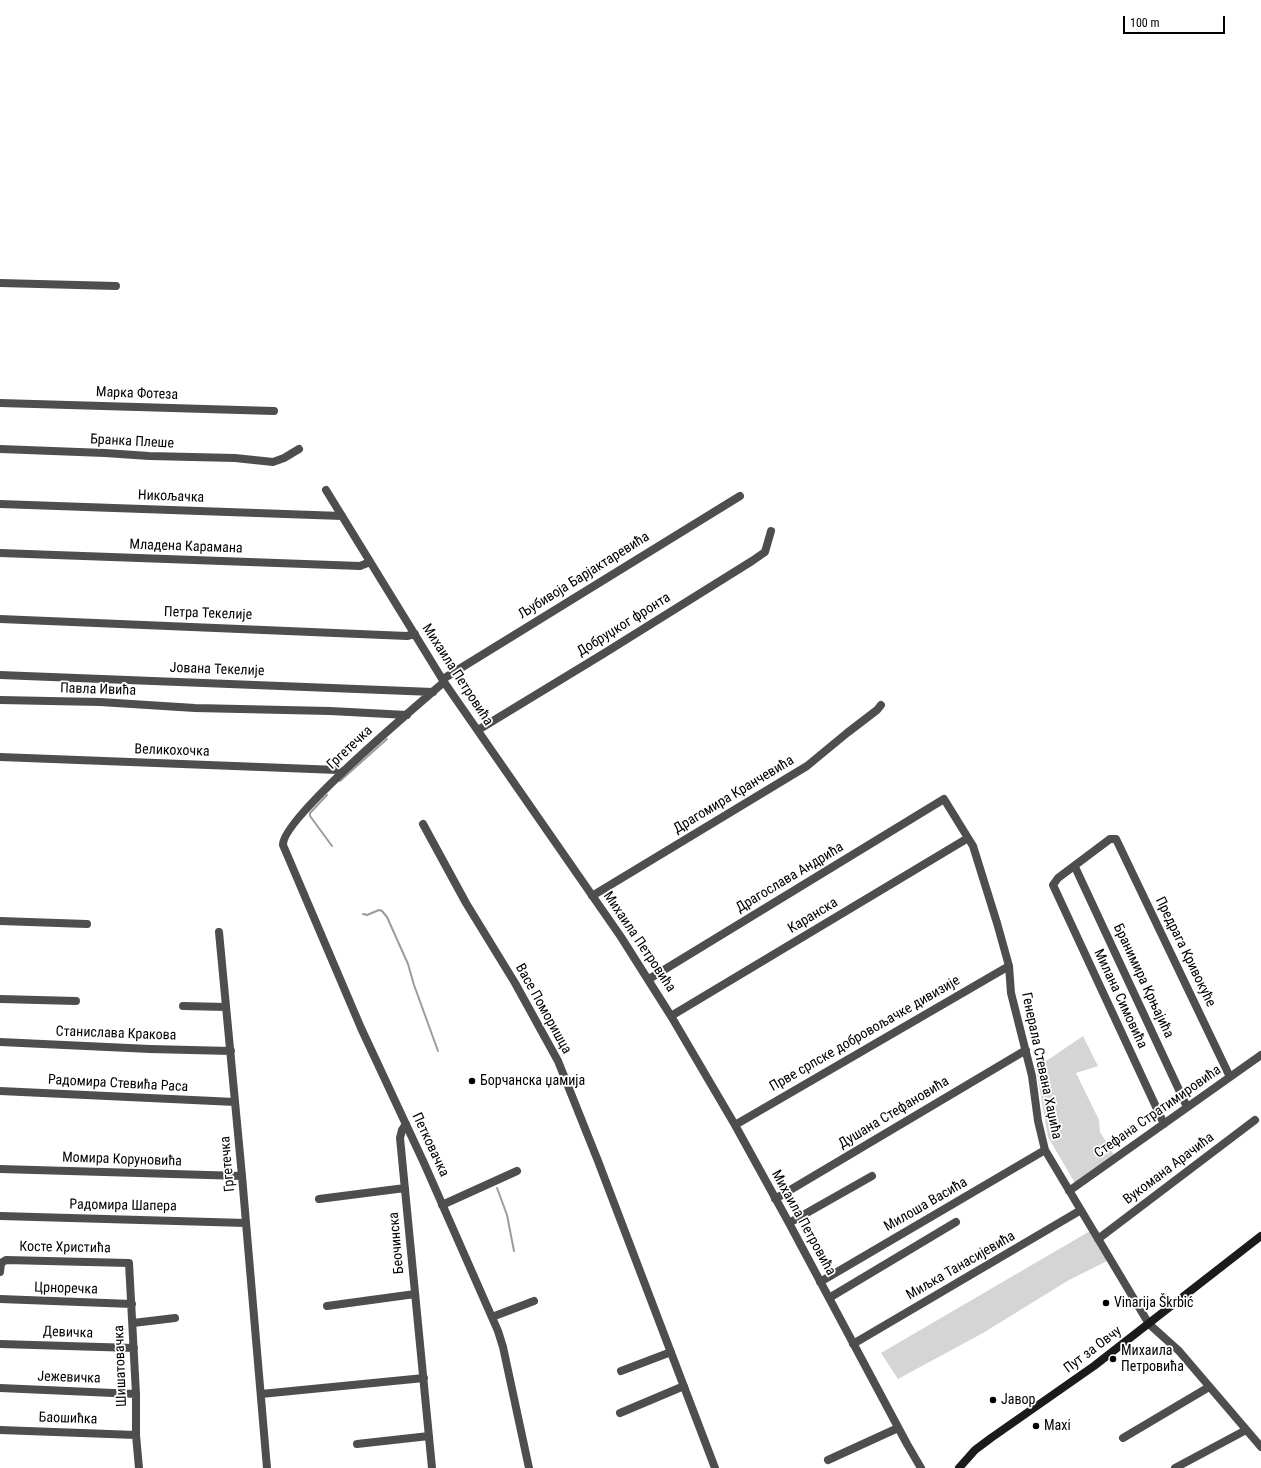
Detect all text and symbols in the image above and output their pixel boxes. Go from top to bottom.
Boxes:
scale bar [1125,8,1227,34]
text: 100 m [1130,16,1160,30]
street label: Марка Фотеза [96,384,178,404]
street label: Бранка Плеше [90,431,174,453]
street label: Никољачка [138,487,204,507]
street label: Љубивоја Барјактаревића [515,529,653,623]
street label: Младена Карамана [129,537,243,557]
street label: Добруџког фронта [574,589,674,661]
street label: Петра Текелије [164,604,252,624]
street label: Михаила Петровића [418,621,496,729]
street label: Јована Текелије [169,660,265,680]
street label: Павла Ивића [60,680,136,700]
street label: Гргетечка [324,723,376,773]
street label: Великохочка [134,741,210,761]
street label: Драгомира Кранчевића [671,752,797,838]
street label: Драгослава Андрића [733,839,847,917]
street label: Михаила Петровића [599,889,679,995]
street label: Предрага Кривокуће [1151,894,1219,1010]
street label: Каранска [785,895,841,937]
street label: Бранимира Крњајића [1109,921,1177,1041]
street label: Милана Симовића [1090,947,1150,1051]
street label: Васе Поморишца [511,961,575,1057]
street label: Прве српске добровољачке дивизије [767,973,963,1095]
street label: Генерала Стевана Хаџића [1017,991,1065,1141]
street label: Станислава Кракова [55,1023,177,1045]
street label: Стефана Стратимировића [1091,1062,1225,1162]
street label: Радомира Стевића Раса [47,1072,189,1096]
place label: Борчанска џамија [480,1073,585,1089]
street label: Душана Стефановића [836,1073,952,1153]
marker: Борчанска џамија [467,1076,477,1086]
street label: Петковачка [408,1110,452,1180]
street label: Вукомана Арачића [1120,1129,1218,1209]
street label: Гргетечка [217,1135,239,1193]
street label: Момира Коруновића [62,1150,182,1170]
street label: Михаила Петровића [767,1167,839,1279]
street label: Милоша Васића [881,1174,971,1236]
street label: Радомира Шапера [69,1197,177,1215]
street label: Беочинска [386,1211,408,1275]
street label: Миљка Танасијевића [904,1228,1018,1304]
street label: Косте Христића [19,1239,111,1257]
street label: Црноречка [34,1279,98,1299]
place label: Vinarija Škrbić [1114,1295,1194,1311]
marker: Vinarija Škrbić [1101,1298,1111,1308]
street label: Пут за Овчу [1061,1323,1125,1377]
street label: Девичка [43,1324,93,1342]
street label: Шишатовачка [111,1325,131,1407]
place label: Михаила Петровића [1121,1343,1184,1376]
marker: Михаила Петровића [1108,1354,1118,1364]
street label: Јежевичка [37,1368,101,1388]
place label: Јавор [1001,1392,1035,1408]
marker: Јавор [988,1395,998,1405]
street label: Баошићка [38,1410,98,1428]
place label: Maxi [1044,1418,1071,1434]
marker: Maxi [1031,1421,1041,1431]

